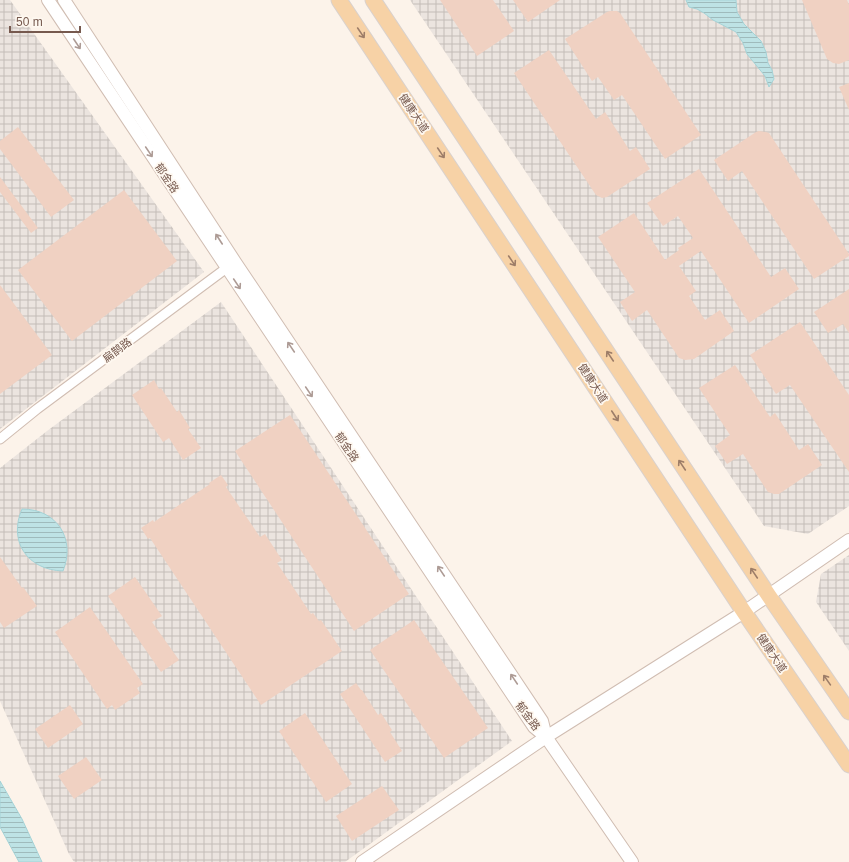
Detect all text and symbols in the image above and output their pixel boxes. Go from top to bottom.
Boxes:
scale bar [10,8,80,34]
text: 50 m [16,15,43,29]
one-way arrow [357,27,365,38]
one-way arrow [73,38,81,49]
street label: 健康大道 [397,91,431,135]
one-way arrow [146,146,154,158]
one-way arrow [436,147,445,158]
street label: 郁金路 [153,161,181,195]
one-way arrow [215,233,224,244]
one-way arrow [509,255,517,267]
one-way arrow [233,278,241,289]
street label: 扁鹊路 [100,335,134,365]
one-way arrow [287,342,295,353]
one-way arrow [606,351,614,362]
street label: 健康大道 [576,361,610,405]
one-way arrow [305,386,314,397]
one-way arrow [611,410,619,421]
street label: 郁金路 [333,430,361,464]
one-way arrow [678,460,686,471]
one-way arrow [437,565,445,577]
one-way arrow [749,567,757,579]
street label: 健康大道 [755,631,789,675]
one-way arrow [510,674,518,685]
one-way arrow [823,675,831,686]
street label: 郁金路 [513,699,543,733]

